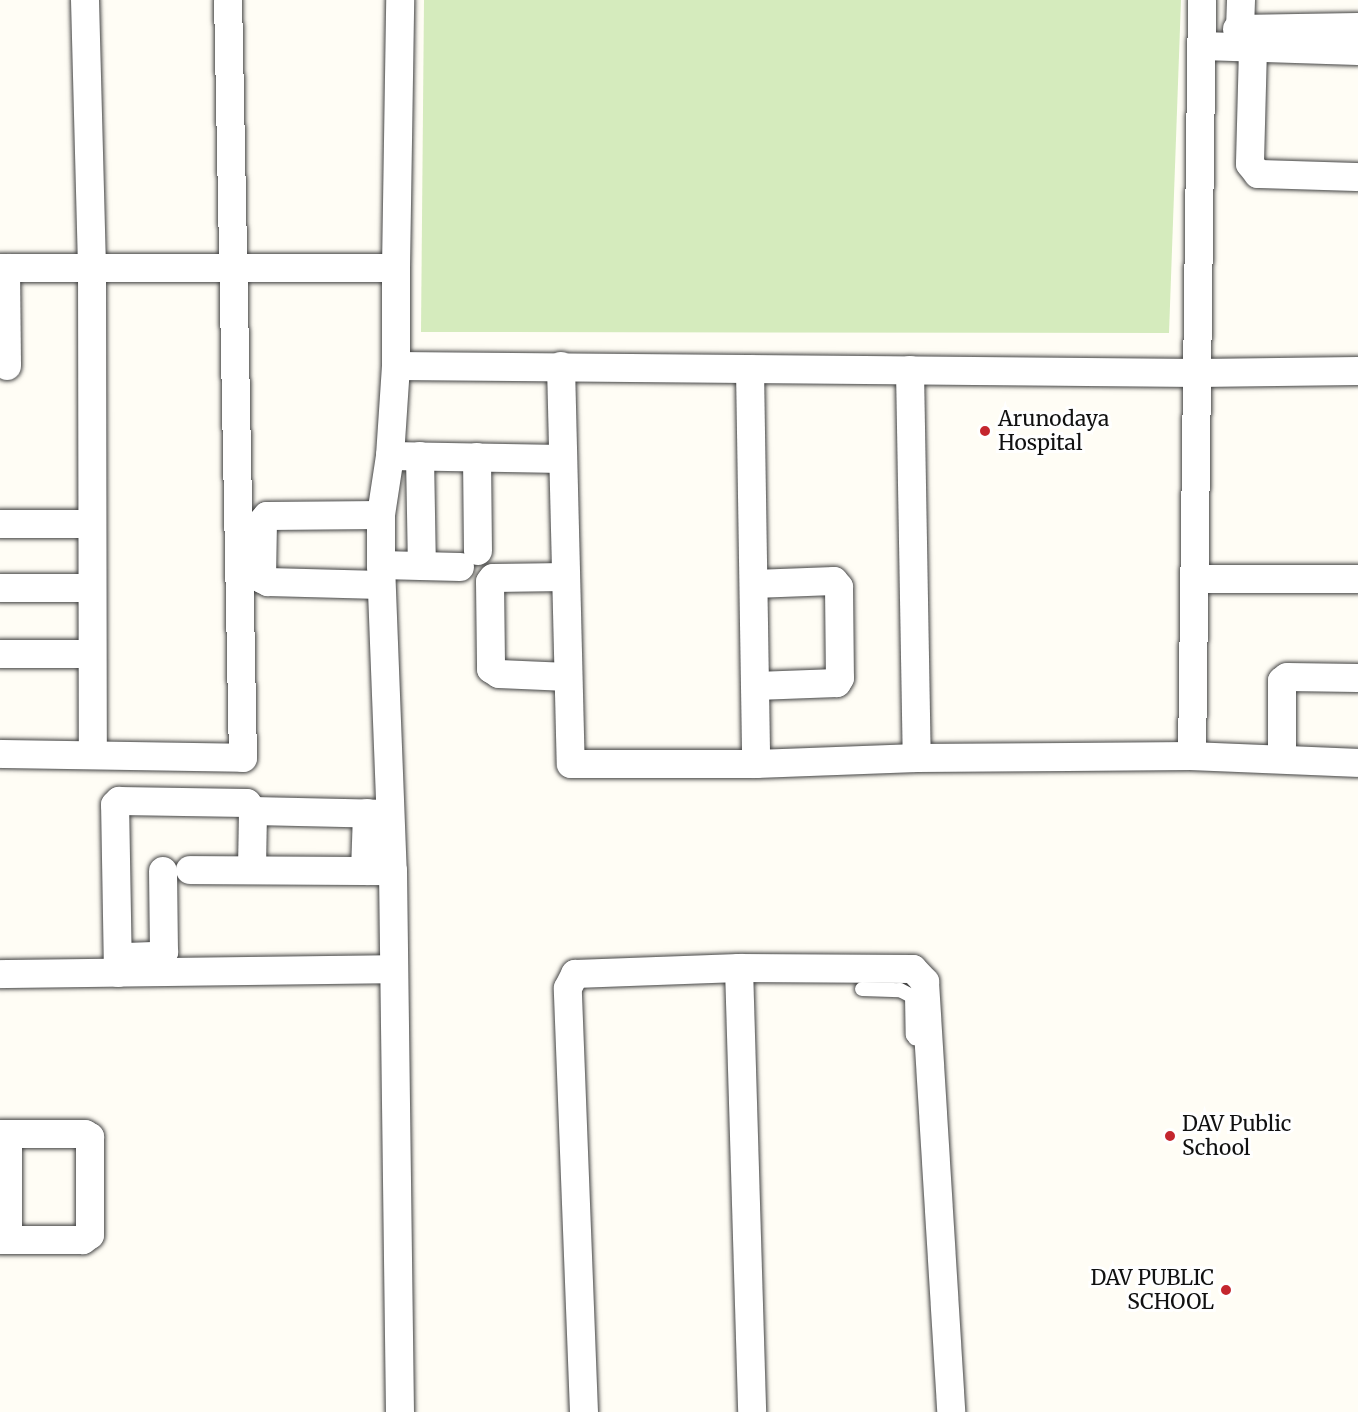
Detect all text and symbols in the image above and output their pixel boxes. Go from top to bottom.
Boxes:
place label: Arunodaya Hospital [998,406,1109,456]
marker: Arunodaya Hospital [976,422,994,440]
place label: DAV Public School [1182,1111,1291,1161]
marker: DAV Public School [1163,1129,1177,1143]
place label: DAV PUBLIC SCHOOL [1090,1265,1214,1315]
marker: DAV PUBLIC SCHOOL [1219,1283,1233,1297]

